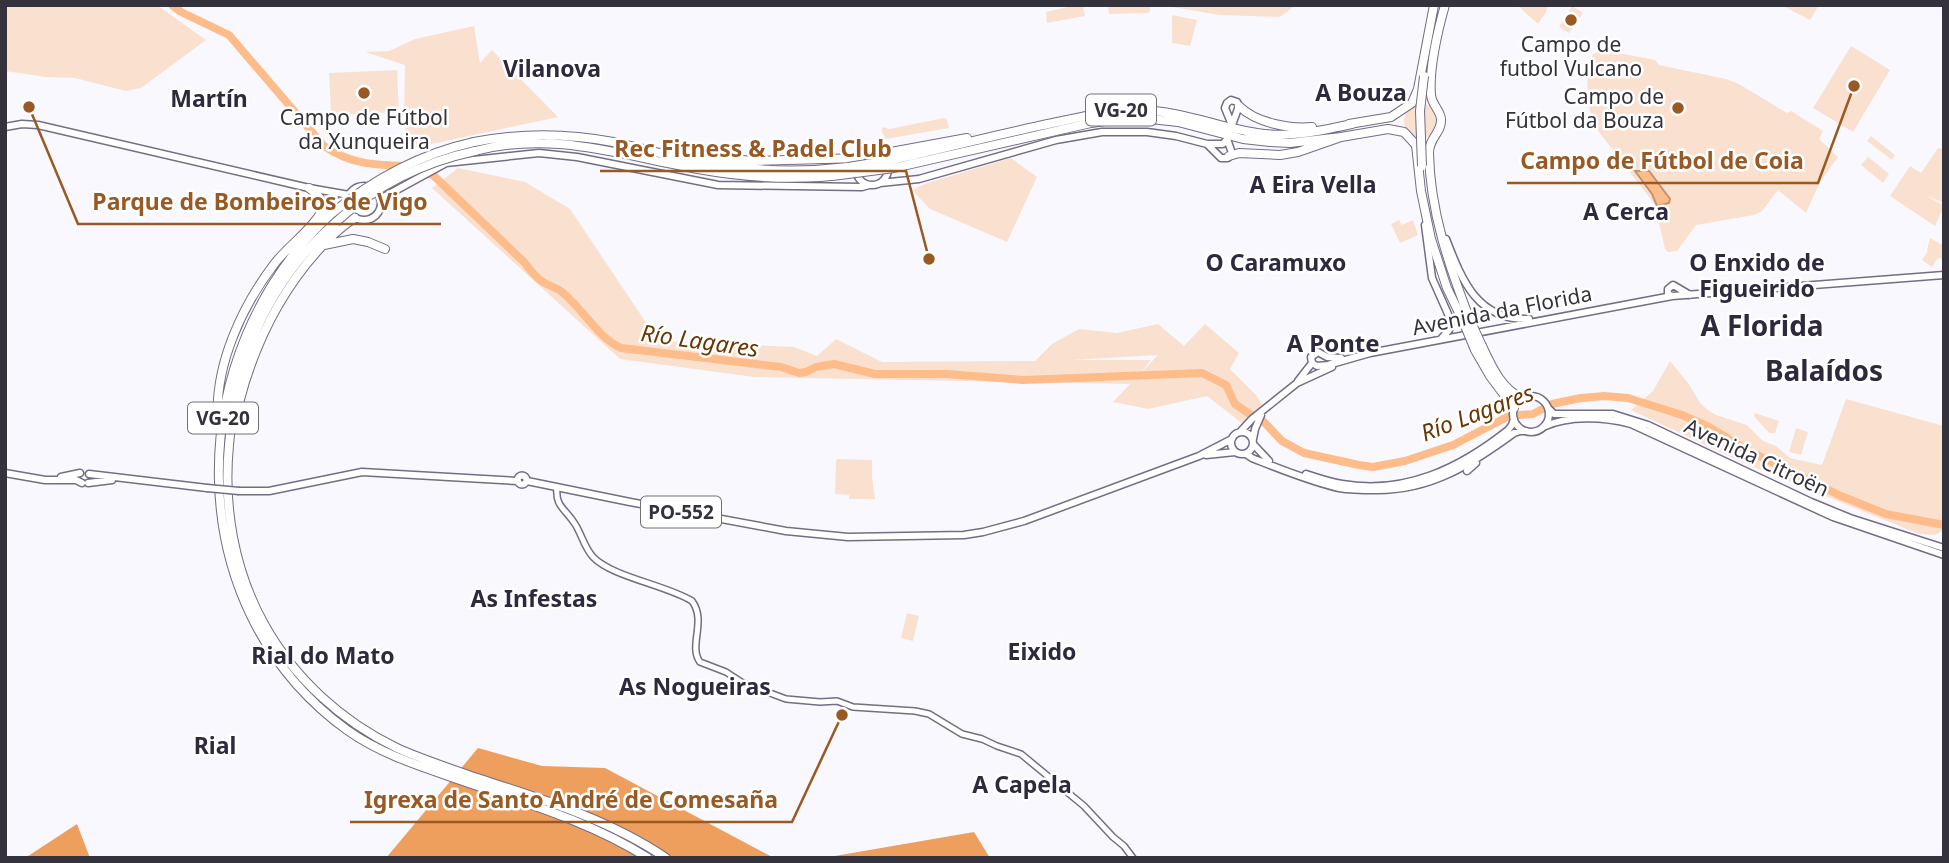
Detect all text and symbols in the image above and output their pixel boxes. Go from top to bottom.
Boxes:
marker: Campo de futbol Vulcano [1563,12,1579,28]
place label: Campo de futbol Vulcano [1500,30,1642,82]
district label: Vilanova [503,52,601,84]
district label: A Bouza [1315,76,1407,108]
district label: Martín [170,82,248,114]
place label: Campo de Fútbol da Bouza [1505,82,1664,134]
marker: Campo de Fútbol da Xunqueira [356,85,372,101]
road number: VG-20 [1086,94,1156,125]
marker: Campo de Fútbol da Bouza [1670,100,1686,116]
place label: Campo de Fútbol da Xunqueira [280,103,448,155]
callout: Rec Fitness & Padel Club [600,127,906,171]
text: Rec Fitness & Padel Club [614,132,892,164]
callout: Campo de Fútbol de Coia [1507,139,1818,183]
text: Campo de Fútbol de Coia [1520,144,1804,176]
district label: A Eira Vella [1250,168,1376,200]
callout: Parque de Bombeiros de Vigo [78,180,441,224]
text: Parque de Bombeiros de Vigo [92,185,428,217]
district label: A Cerca [1583,195,1669,227]
district label: O Caramuxo [1206,246,1346,278]
district label: O Enxido de Figueirido [1689,246,1825,304]
street label: Avenida da Florida [1410,279,1594,341]
district label: A Florida [1700,306,1824,344]
water label: Río Lagares [639,316,761,364]
district label: A Ponte [1286,326,1380,359]
district label: Balaídos [1765,351,1883,389]
water label: Río Lagares [1416,376,1538,448]
road number: VG-20 [188,402,258,434]
street label: Avenida Citroën [1680,411,1834,503]
road number: PO-552 [641,496,721,527]
district label: As Infestas [471,582,597,614]
district label: Eixido [1008,635,1076,667]
district label: Rial do Mato [251,639,395,671]
district label: As Nogueiras [619,670,771,702]
district label: Rial [194,729,236,761]
district label: A Capela [972,768,1072,800]
callout: Igrexa de Santo André de Comesaña [350,778,792,822]
text: Igrexa de Santo André de Comesaña [364,783,778,815]

